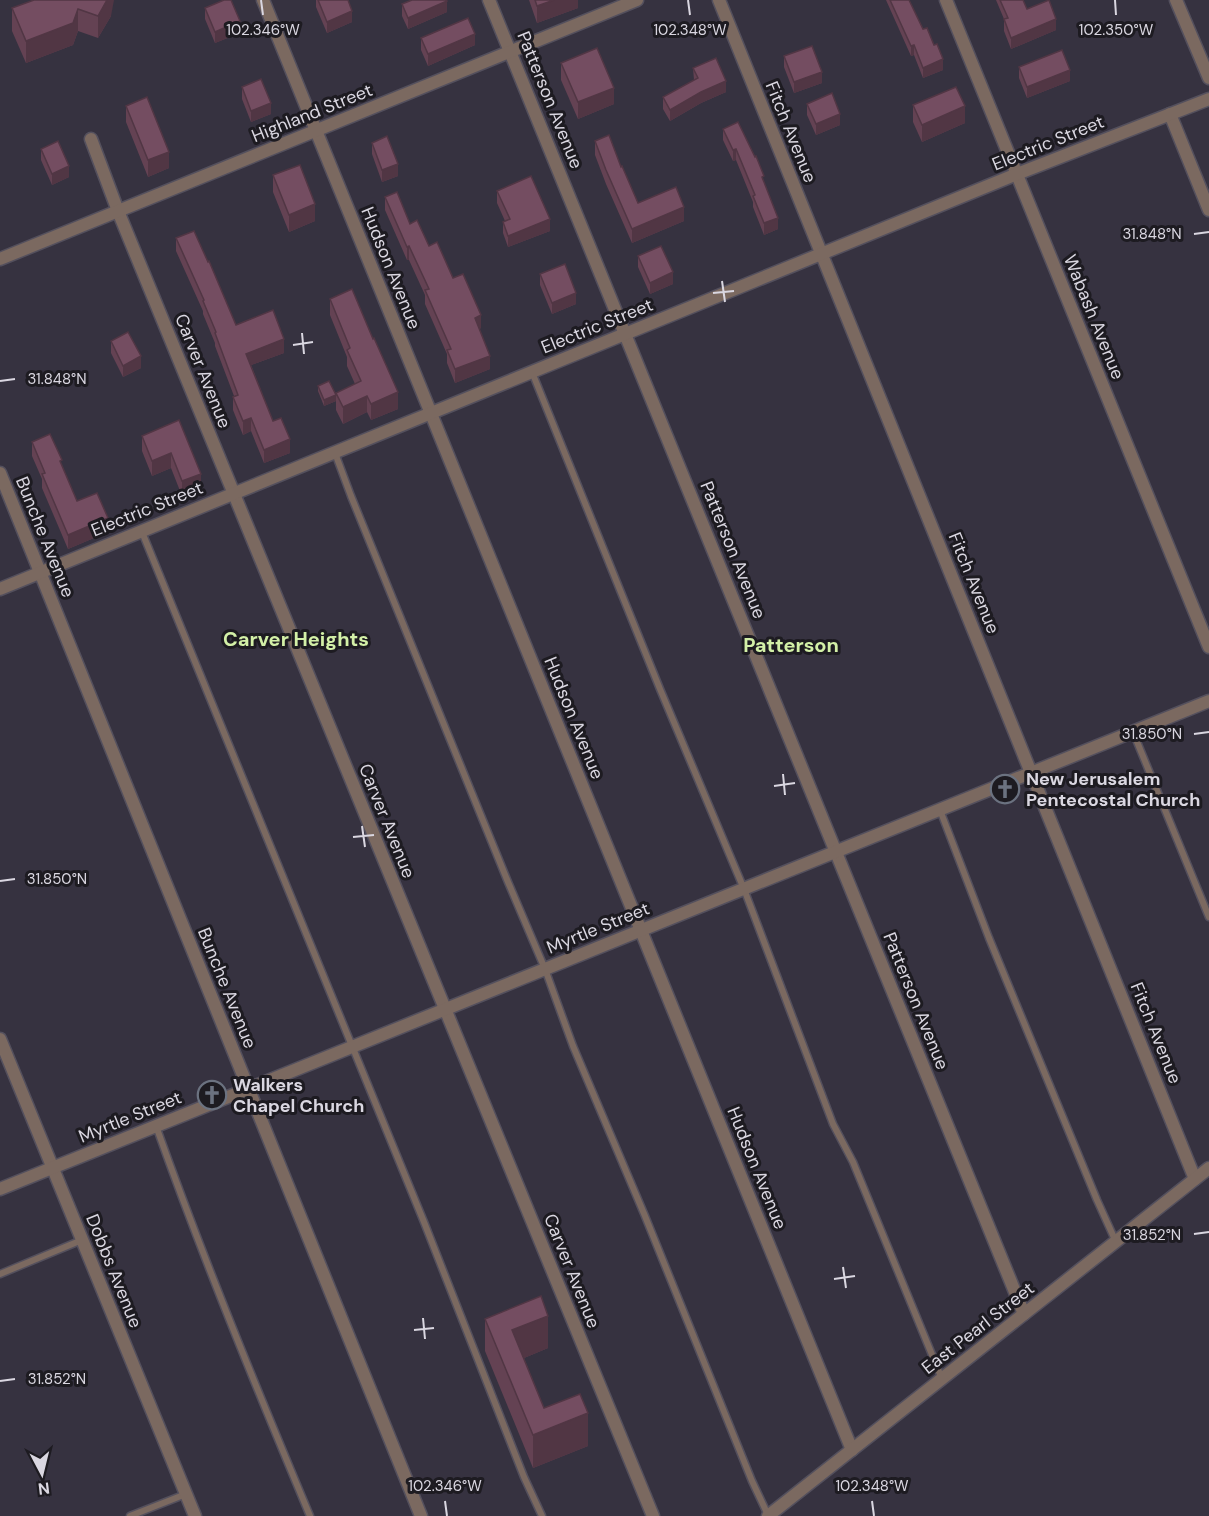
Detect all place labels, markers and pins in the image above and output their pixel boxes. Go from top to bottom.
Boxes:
place label: New Jerusalem Pentecostal Church [1026,767,1200,812]
church icon: New Jerusalem Pentecostal Church [989,773,1021,805]
place label: Walkers Chapel Church [233,1073,364,1118]
church icon: Walkers Chapel Church [196,1079,228,1111]

